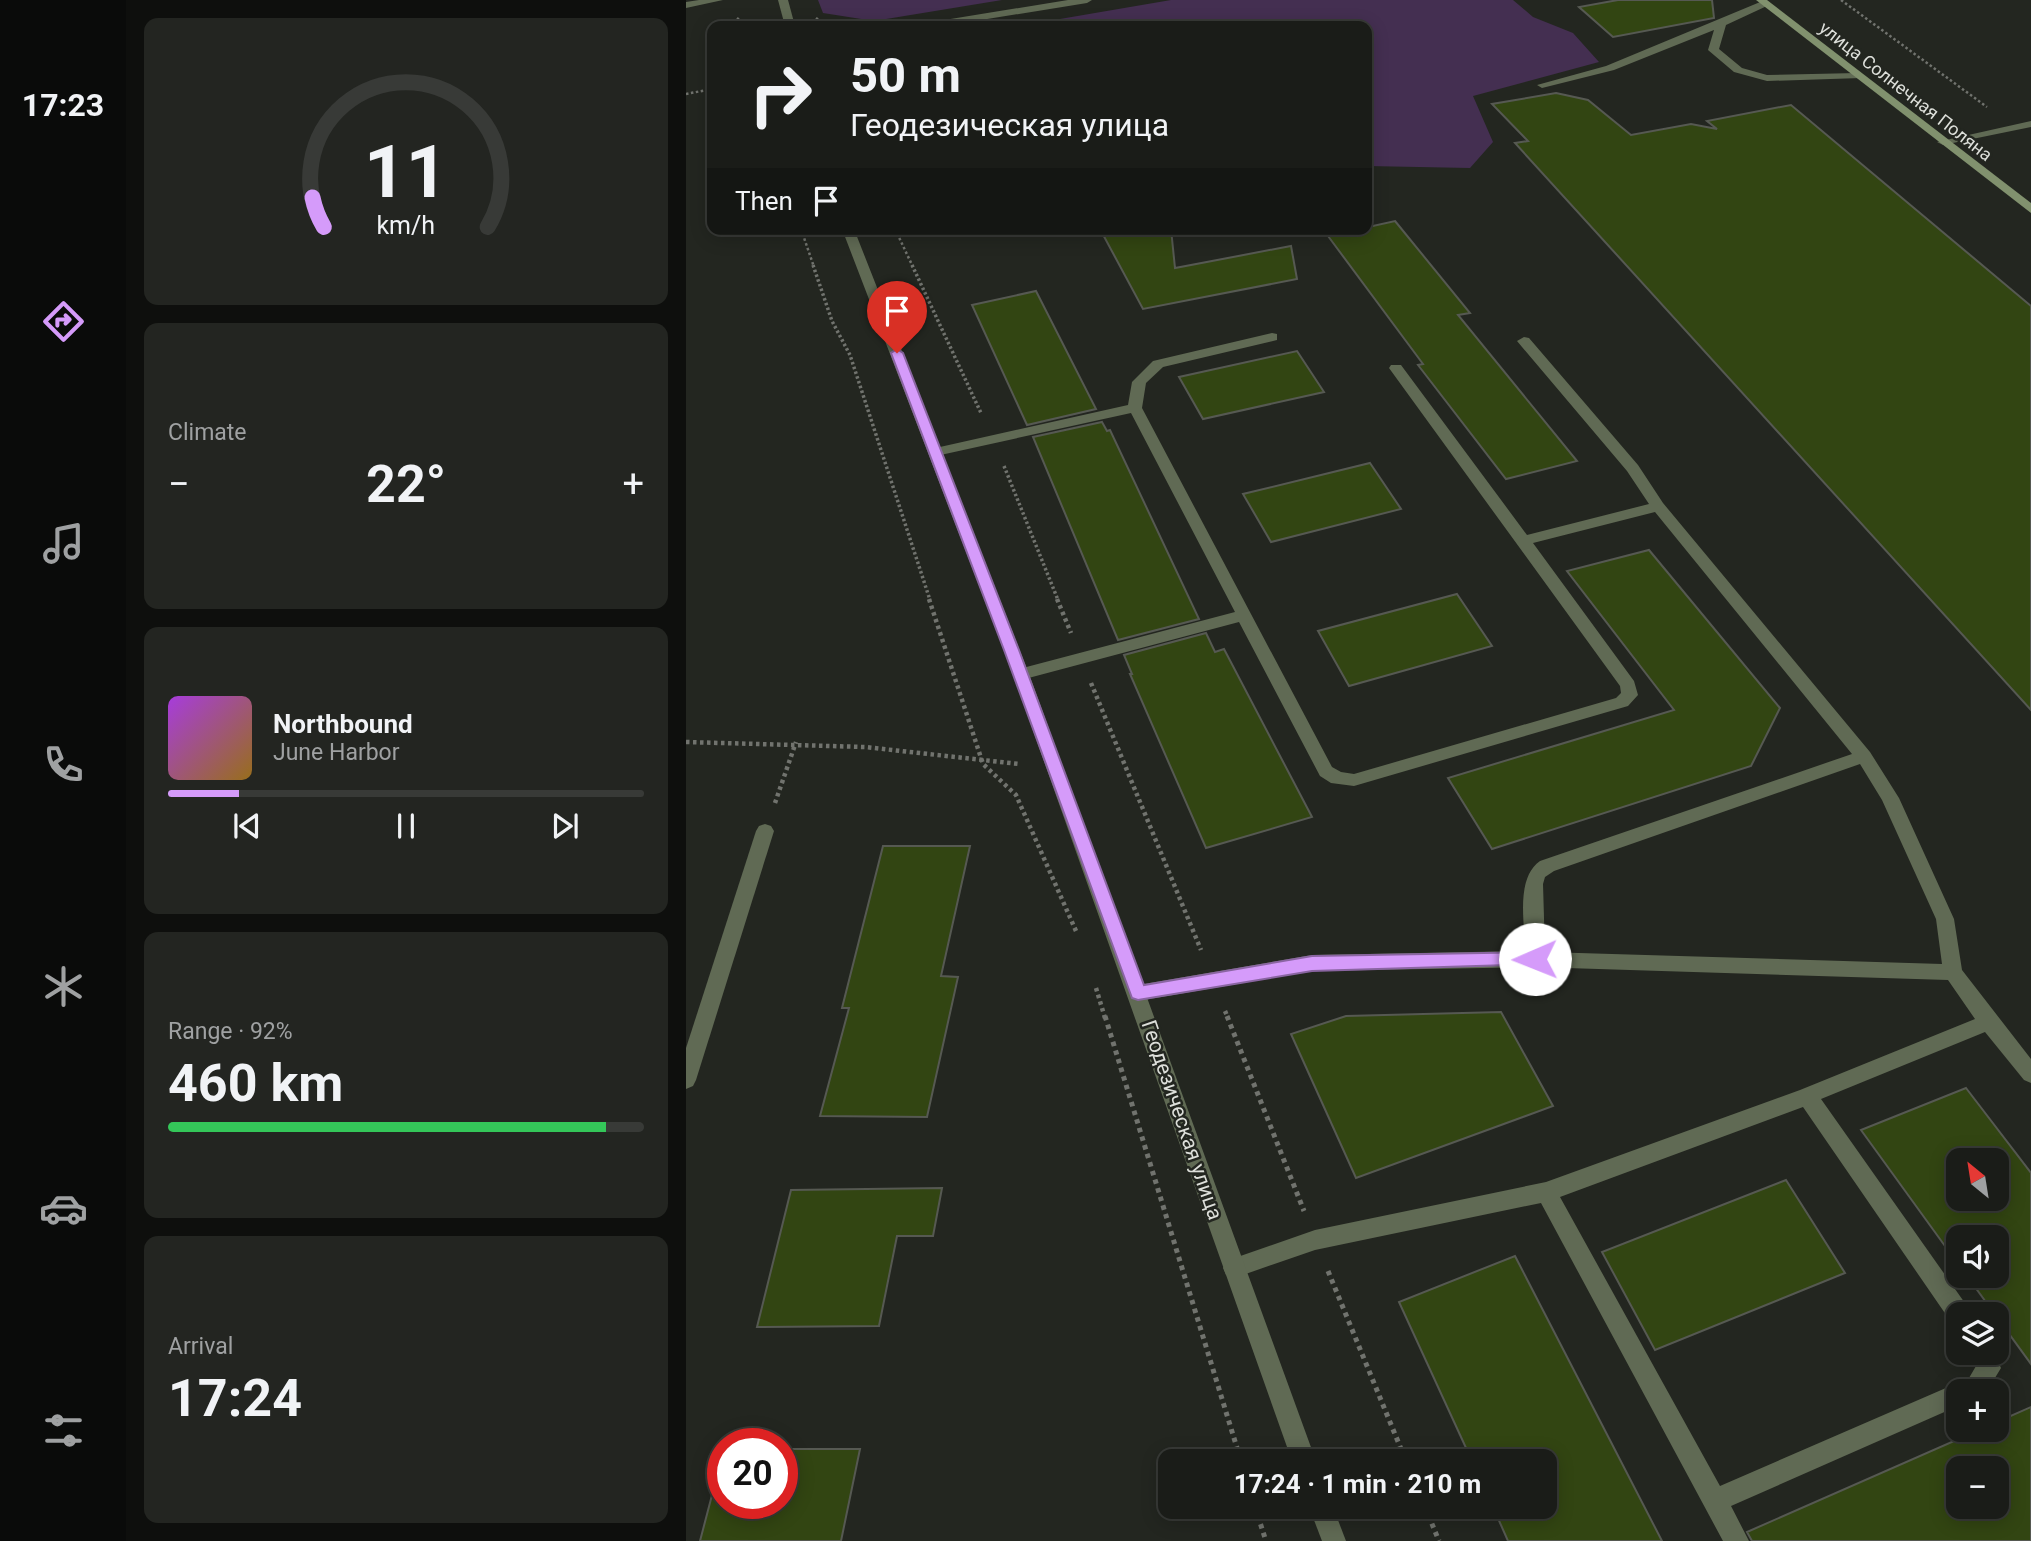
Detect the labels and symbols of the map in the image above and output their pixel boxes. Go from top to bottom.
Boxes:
street label: улица Солнечная Поляна [1815,17,1997,165]
pin [867,281,927,353]
position arrow [1498,922,1572,996]
street label: Геодезическая улица [1137,1017,1227,1223]
north arrow [1946,1148,2009,1211]
speed limit sign: 20 [707,1428,798,1519]

